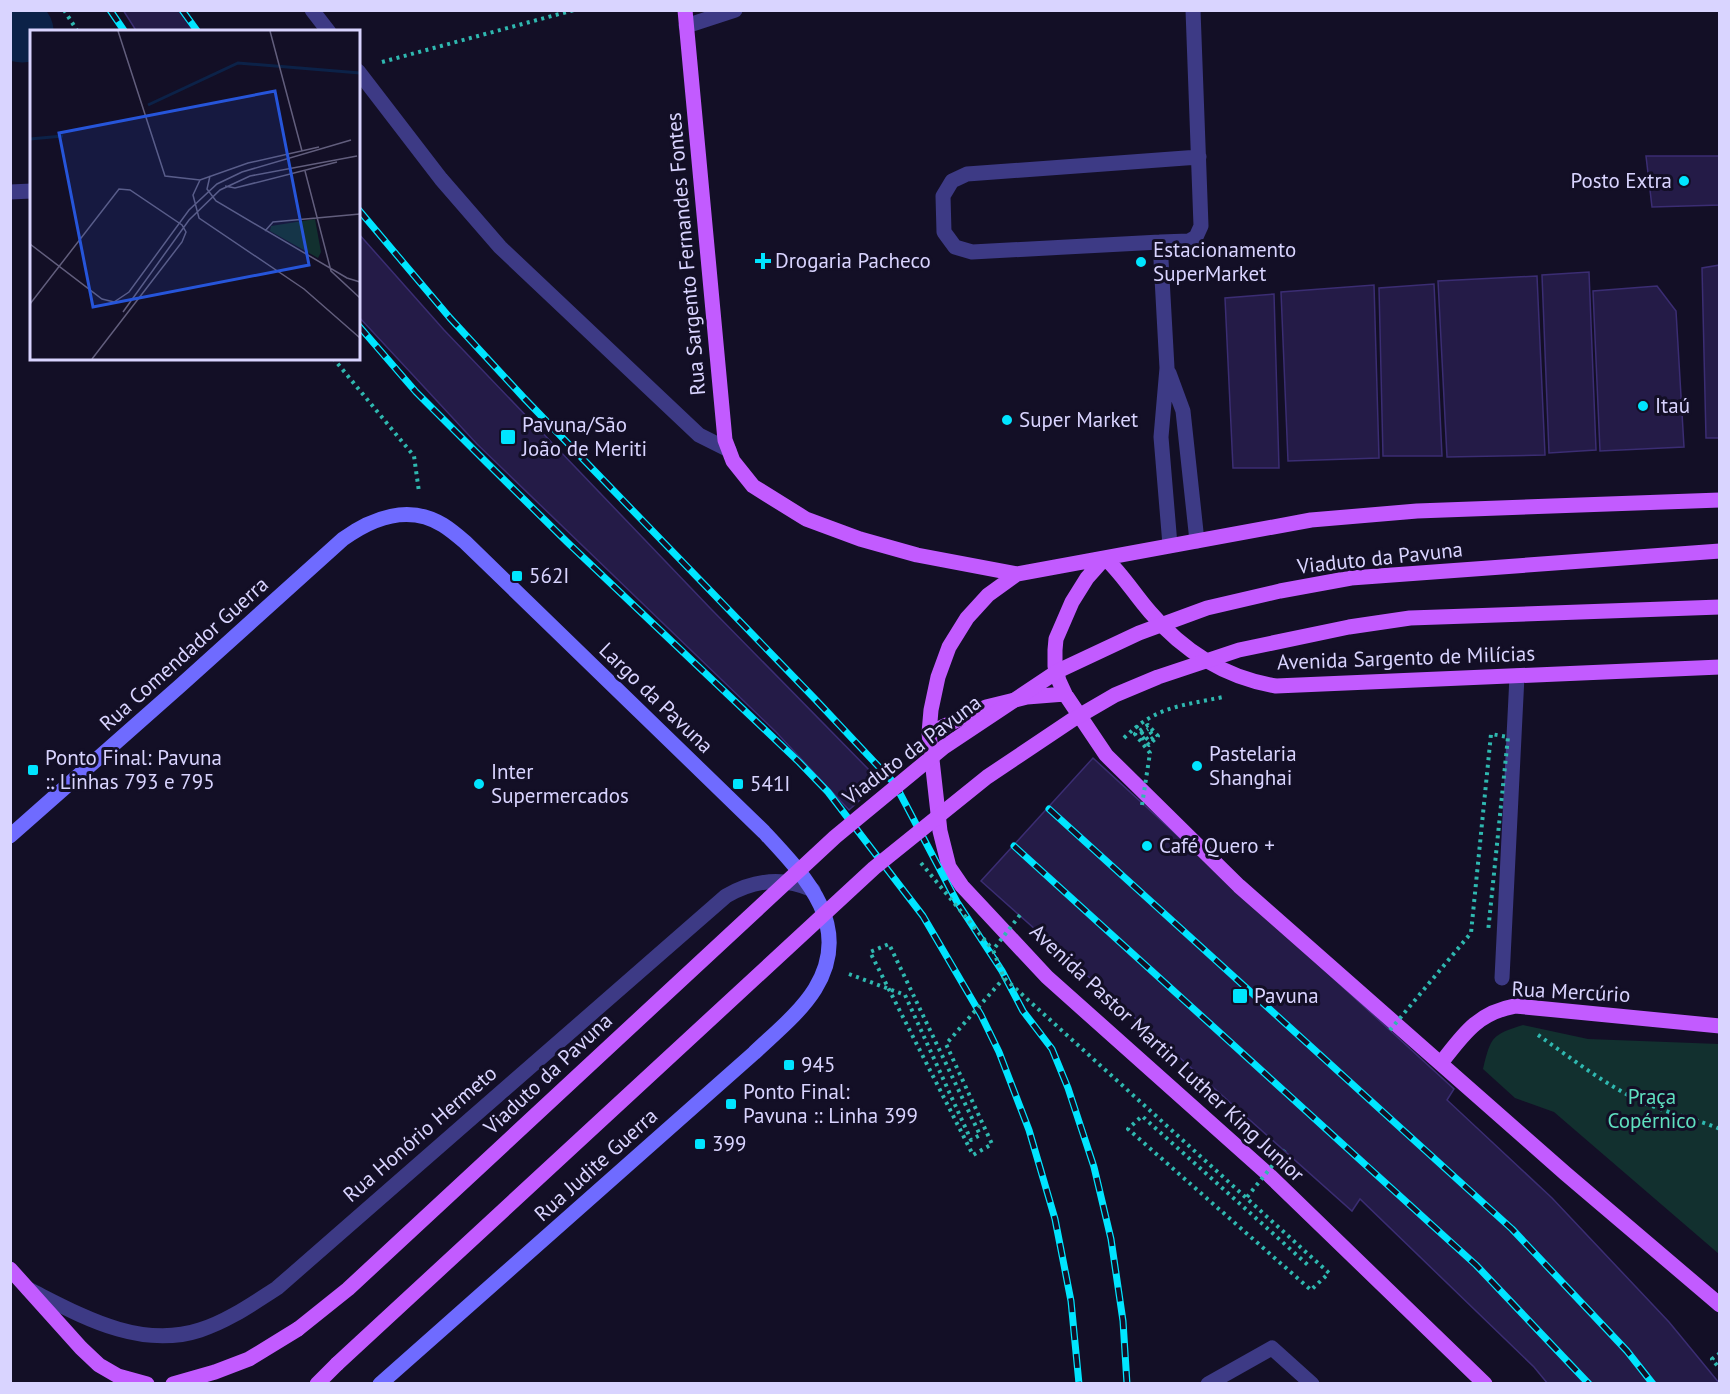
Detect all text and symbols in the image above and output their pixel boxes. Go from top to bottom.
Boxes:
inset map [30,30,360,360]
street label: Rua Sargento Fernandes Fontes [660,111,711,397]
place label: Posto Extra [1570,167,1672,194]
marker: Posto Extra [1677,174,1691,188]
place label: Estacionamento SuperMarket [1153,236,1296,287]
place label: Drogaria Pacheco [775,247,931,274]
marker: Drogaria Pacheco [756,254,770,268]
marker: Estacionamento SuperMarket [1134,255,1148,269]
place label: Itaú [1655,392,1690,419]
marker: Itaú [1636,399,1650,413]
place label: Super Market [1019,406,1138,433]
place label: Pavuna/São João de Meriti [521,411,647,462]
marker: Super Market [1000,413,1014,427]
marker: Pavuna/São João de Meriti [499,428,517,446]
street label: Viaduto da Pavuna [1295,535,1464,580]
place label: 562I [529,562,569,589]
marker: 562I [510,569,524,583]
street label: Rua Comendador Guerra [94,571,274,737]
street label: Largo da Pavuna [594,636,719,759]
street label: Avenida Sargento de Milícias [1276,639,1536,676]
street label: Viaduto da Pavuna [836,689,986,811]
place label: Pastelaria Shanghai [1209,740,1297,791]
place label: Ponto Final: Pavuna :: Linhas 793 e 795 [45,744,222,795]
place label: Inter Supermercados [491,758,629,809]
marker: Pastelaria Shanghai [1190,759,1204,773]
marker: Ponto Final: Pavuna :: Linhas 793 e 795 [26,763,40,777]
place label: 541I [750,770,790,797]
marker: Inter Supermercados [472,777,486,791]
marker: 541I [731,777,745,791]
place label: Café Quero + [1159,832,1275,859]
marker: Café Quero + [1140,839,1154,853]
street label: Avenida Pastor Martin Luther King Junior [1024,918,1310,1187]
street label: Rua Mercúrio [1511,975,1631,1008]
place label: Pavuna [1254,982,1319,1009]
marker: Pavuna [1231,987,1249,1005]
street label: Viaduto da Pavuna [477,1007,618,1141]
place label: 945 [801,1051,835,1078]
marker: 945 [782,1058,796,1072]
street label: Rua Honório Hermeto [337,1059,502,1208]
place label: Ponto Final: Pavuna :: Linha 399 [743,1078,918,1129]
park label: Praça Copérnico [1607,1083,1697,1134]
marker: Ponto Final: Pavuna :: Linha 399 [724,1097,738,1111]
street label: Rua Judite Guerra [528,1102,663,1227]
place label: 399 [712,1130,746,1157]
marker: 399 [693,1137,707,1151]

